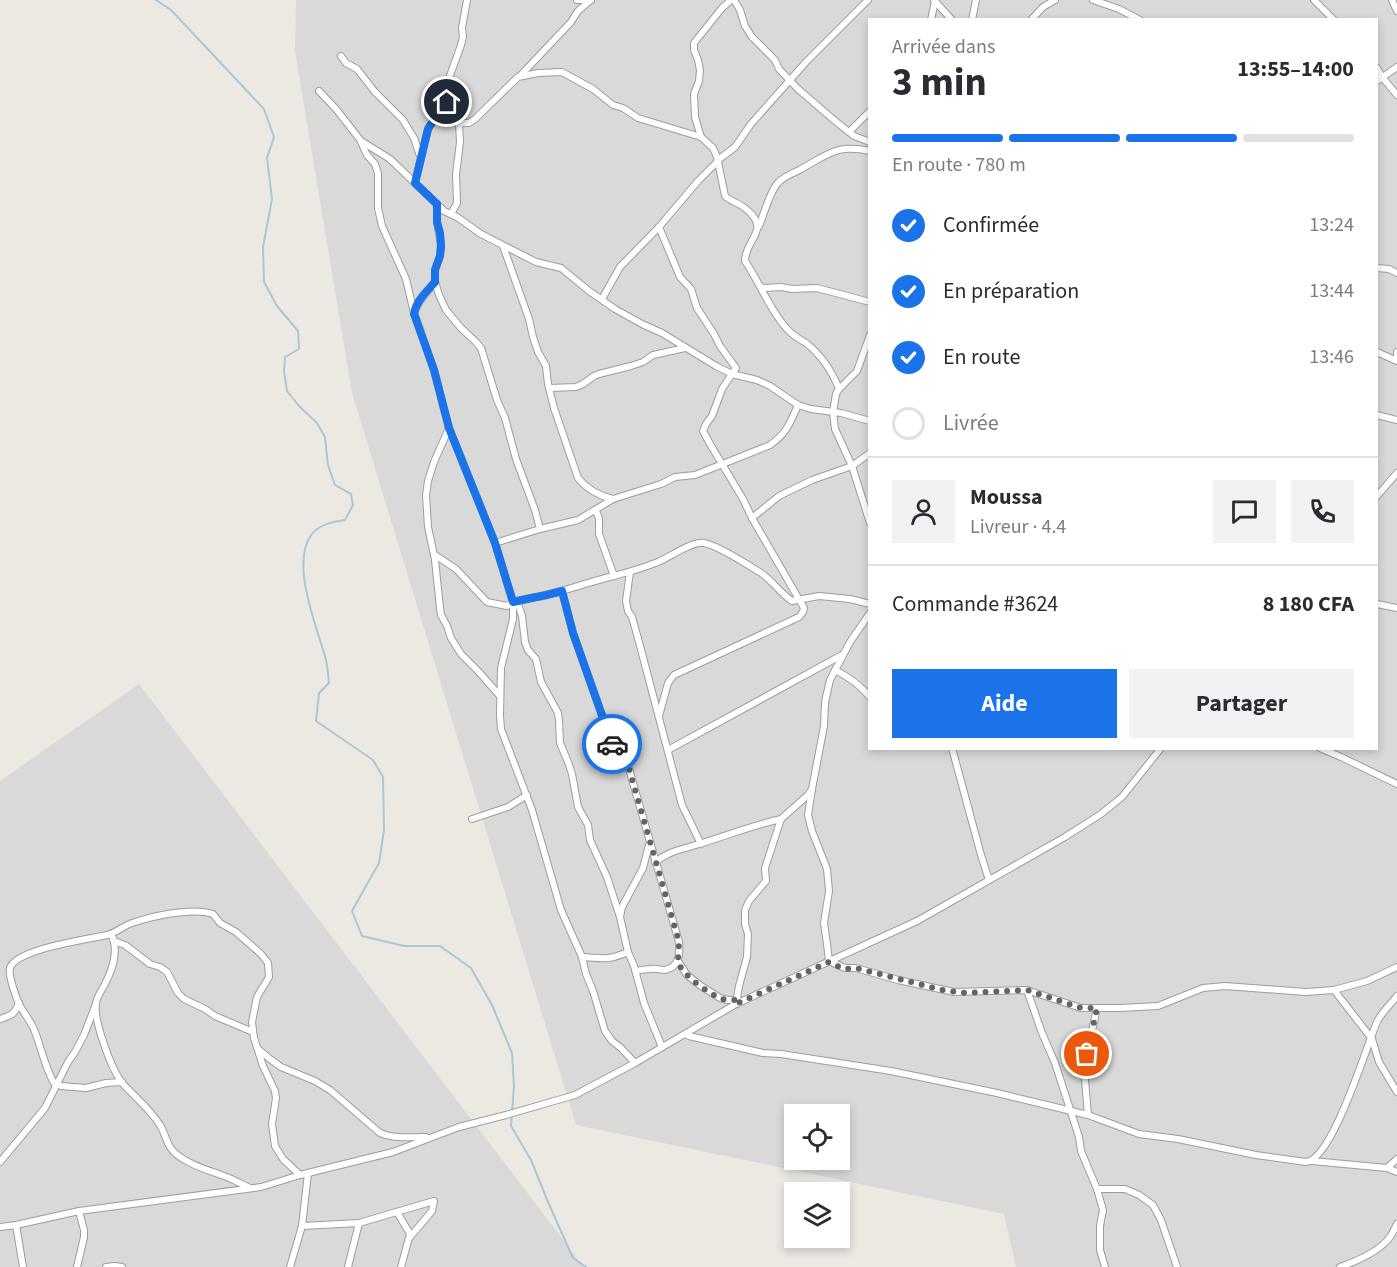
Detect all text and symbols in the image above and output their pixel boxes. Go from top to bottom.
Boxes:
text: Arrivée dans [892,33,995,61]
text: 13:55–14:00 [1237,53,1354,85]
text: 3 min [892,55,987,111]
pin [421,76,472,127]
icon: home [430,85,463,118]
text: En route · 780 m [892,151,1026,179]
icon: check [892,209,925,242]
text: Confirmée [943,209,1039,241]
text: 13:24 [1309,211,1354,239]
icon: check [892,275,925,308]
text: En préparation [943,275,1079,307]
text: 13:44 [1309,277,1354,305]
icon: check [892,341,925,374]
text: En route [943,341,1020,373]
text: 13:46 [1309,343,1354,371]
text: Livrée [943,407,999,439]
button: person [892,480,955,543]
button: chat [1213,480,1276,543]
button: phone [1291,480,1354,543]
text: Moussa [970,481,1043,513]
text: Livreur · 4.4 [970,513,1066,541]
text: Commande #3624 [892,588,1058,620]
text: 8 180 CFA [1263,588,1354,620]
button: Aide [892,669,1117,738]
button: Partager [1129,669,1354,738]
courier [582,714,642,774]
icon: car [596,728,629,761]
pin [1061,1028,1112,1079]
icon: bag [1070,1037,1103,1070]
map controls [784,1104,850,1248]
button: locate [784,1104,850,1170]
button: layers [784,1182,850,1248]

